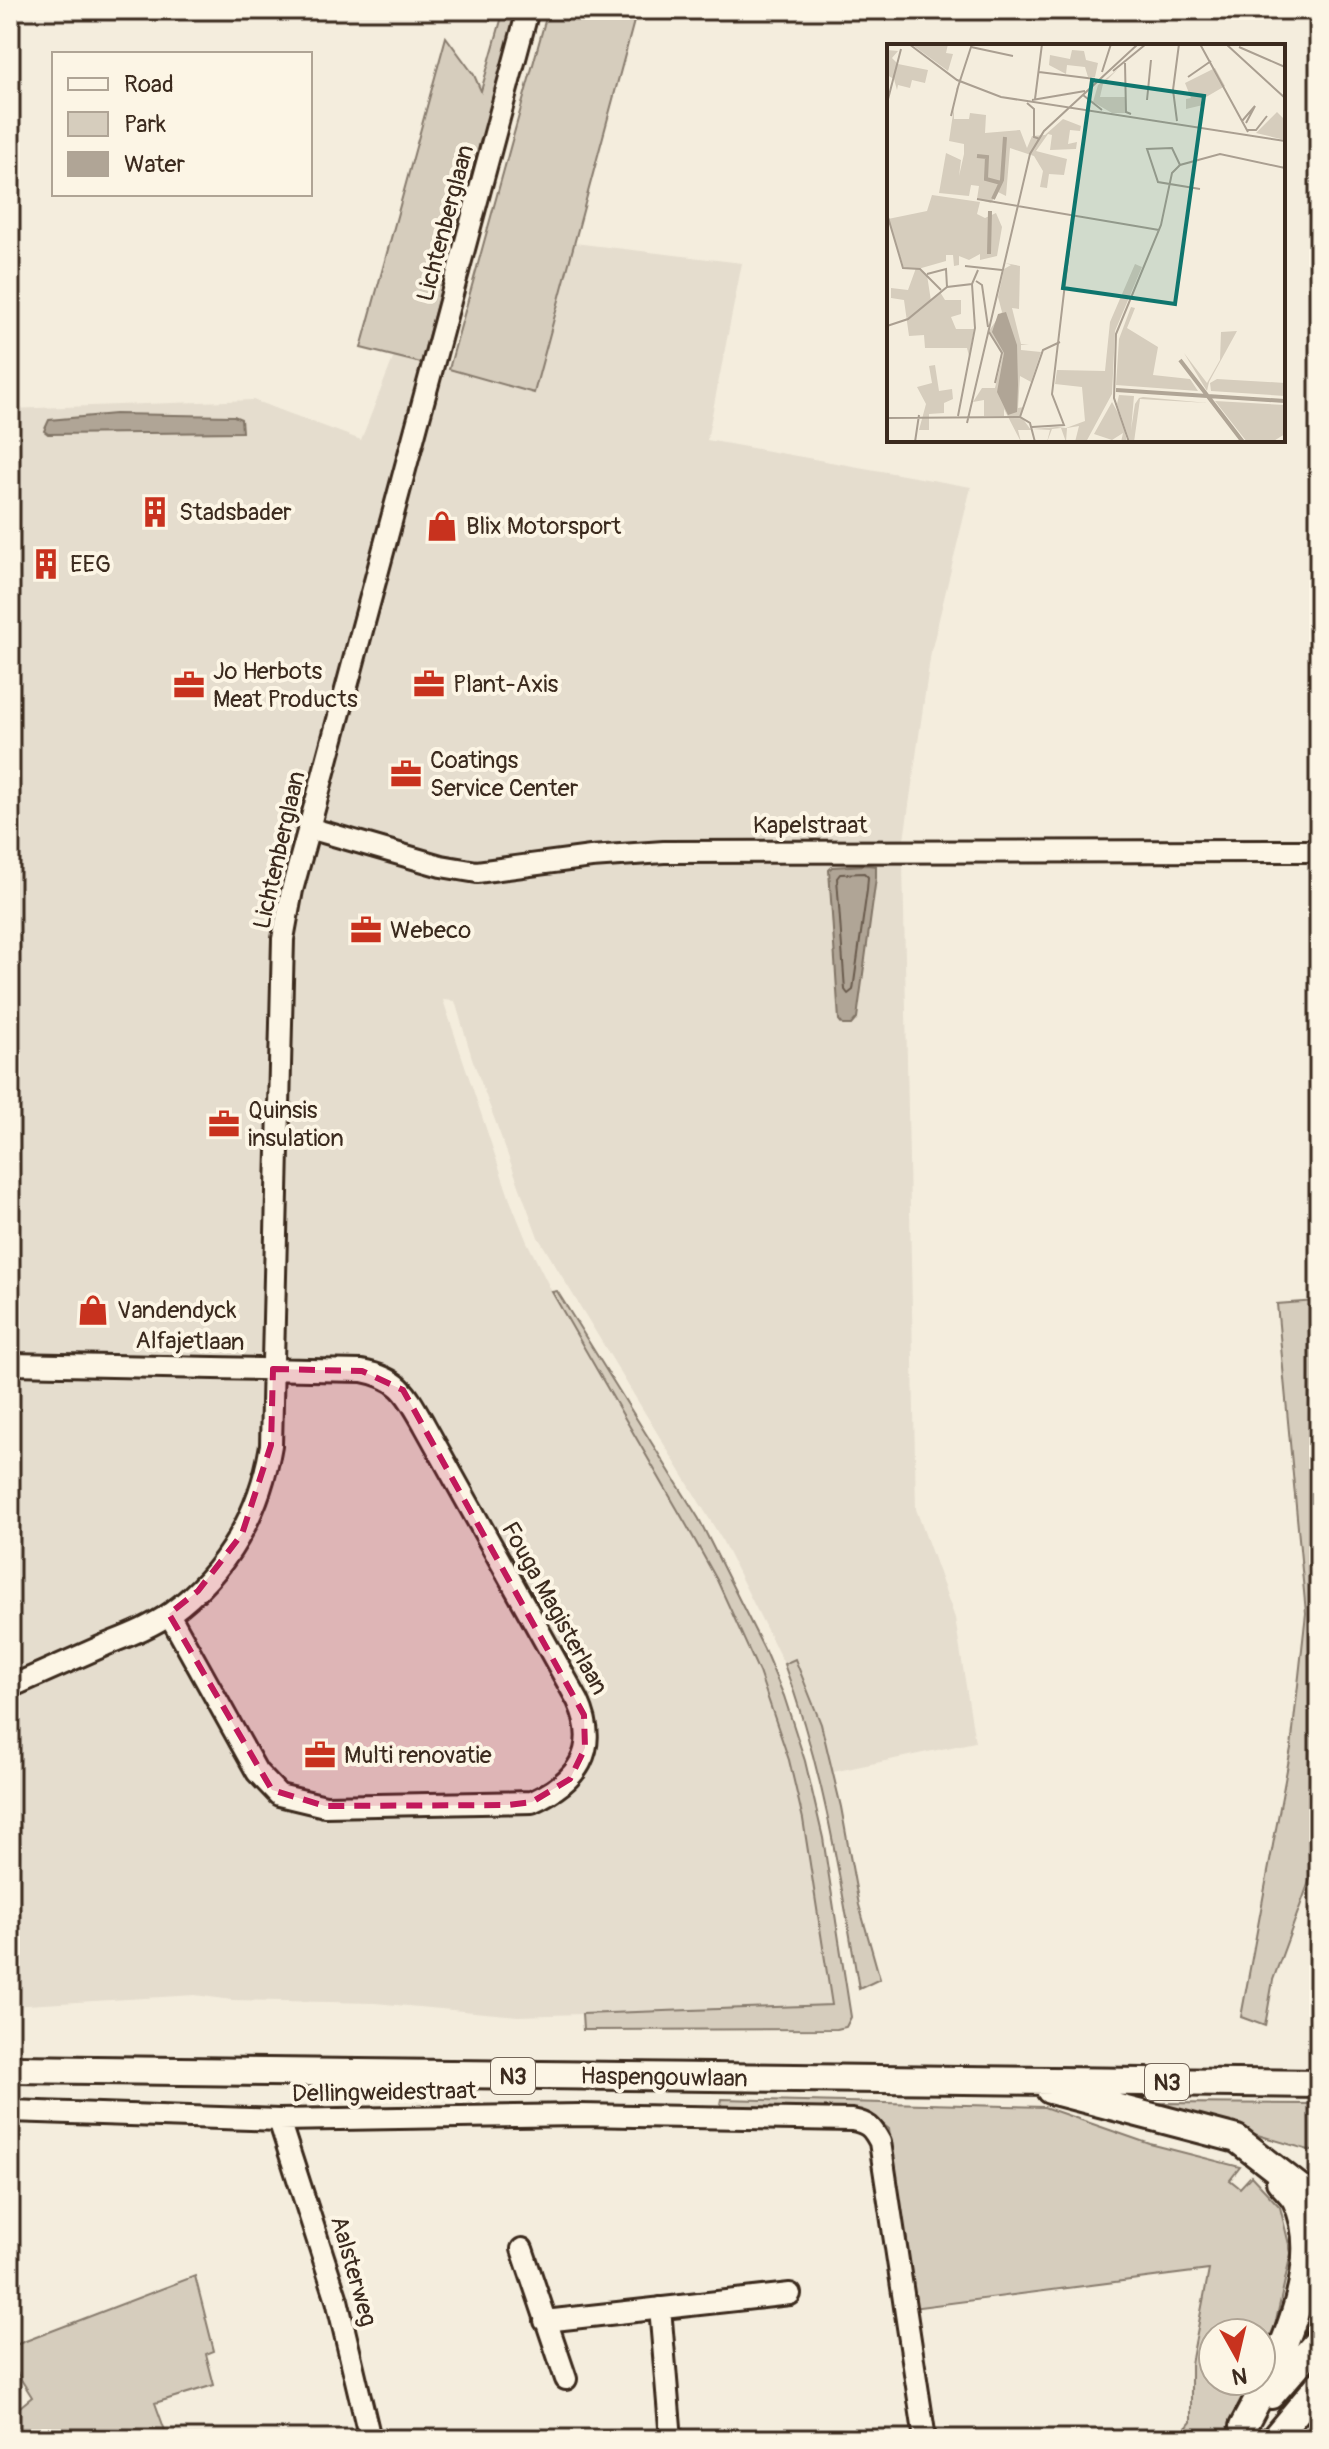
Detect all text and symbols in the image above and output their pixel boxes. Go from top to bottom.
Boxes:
inset map [887,44,1285,442]
legend [52,52,312,196]
text: Road [124,70,174,99]
text: Park [124,110,166,139]
street label: Lichtenberglaan [411,142,480,305]
text: Water [124,150,185,179]
building icon: Stadsbader [138,495,172,529]
place label: Stadsbader [179,498,292,527]
shop icon: Blix Motorsport [425,509,459,543]
place label: Blix Motorsport [466,512,622,541]
building icon: EEG [29,547,63,581]
place label: EEG [70,550,111,579]
place label: Jo Herbots Meat Products [213,657,358,714]
office icon: Plant-Axis [412,667,446,701]
office icon: Jo Herbots Meat Products [172,668,206,702]
place label: Plant-Axis [453,670,558,699]
place label: Coatings Service Center [430,746,579,803]
office icon: Coatings Service Center [389,757,423,791]
street label: Lichtenberglaan [247,768,312,932]
street label: Kapelstraat [753,811,868,840]
office icon: Webeco [349,913,383,947]
place label: Webeco [390,916,471,945]
place label: Quinsis insulation [248,1096,344,1153]
office icon: Quinsis insulation [207,1107,241,1141]
shop icon: Vandendyck [76,1293,110,1327]
place label: Vandendyck [117,1296,237,1325]
street label: Alfajetlaan [135,1326,245,1357]
street label: Fouga Magisterlaan [495,1517,614,1700]
office icon: Multi renovatie [303,1738,337,1772]
place label: Multi renovatie [344,1741,492,1770]
road number: N3 [491,2058,535,2094]
street label: Haspengouwlaan [580,2062,748,2093]
road number: N3 [1145,2064,1189,2100]
street label: Dellingweidestraat [292,2076,477,2109]
street label: Aalsterweg [324,2213,383,2330]
north arrow [1197,2317,1277,2397]
text: N [1230,2361,1249,2391]

